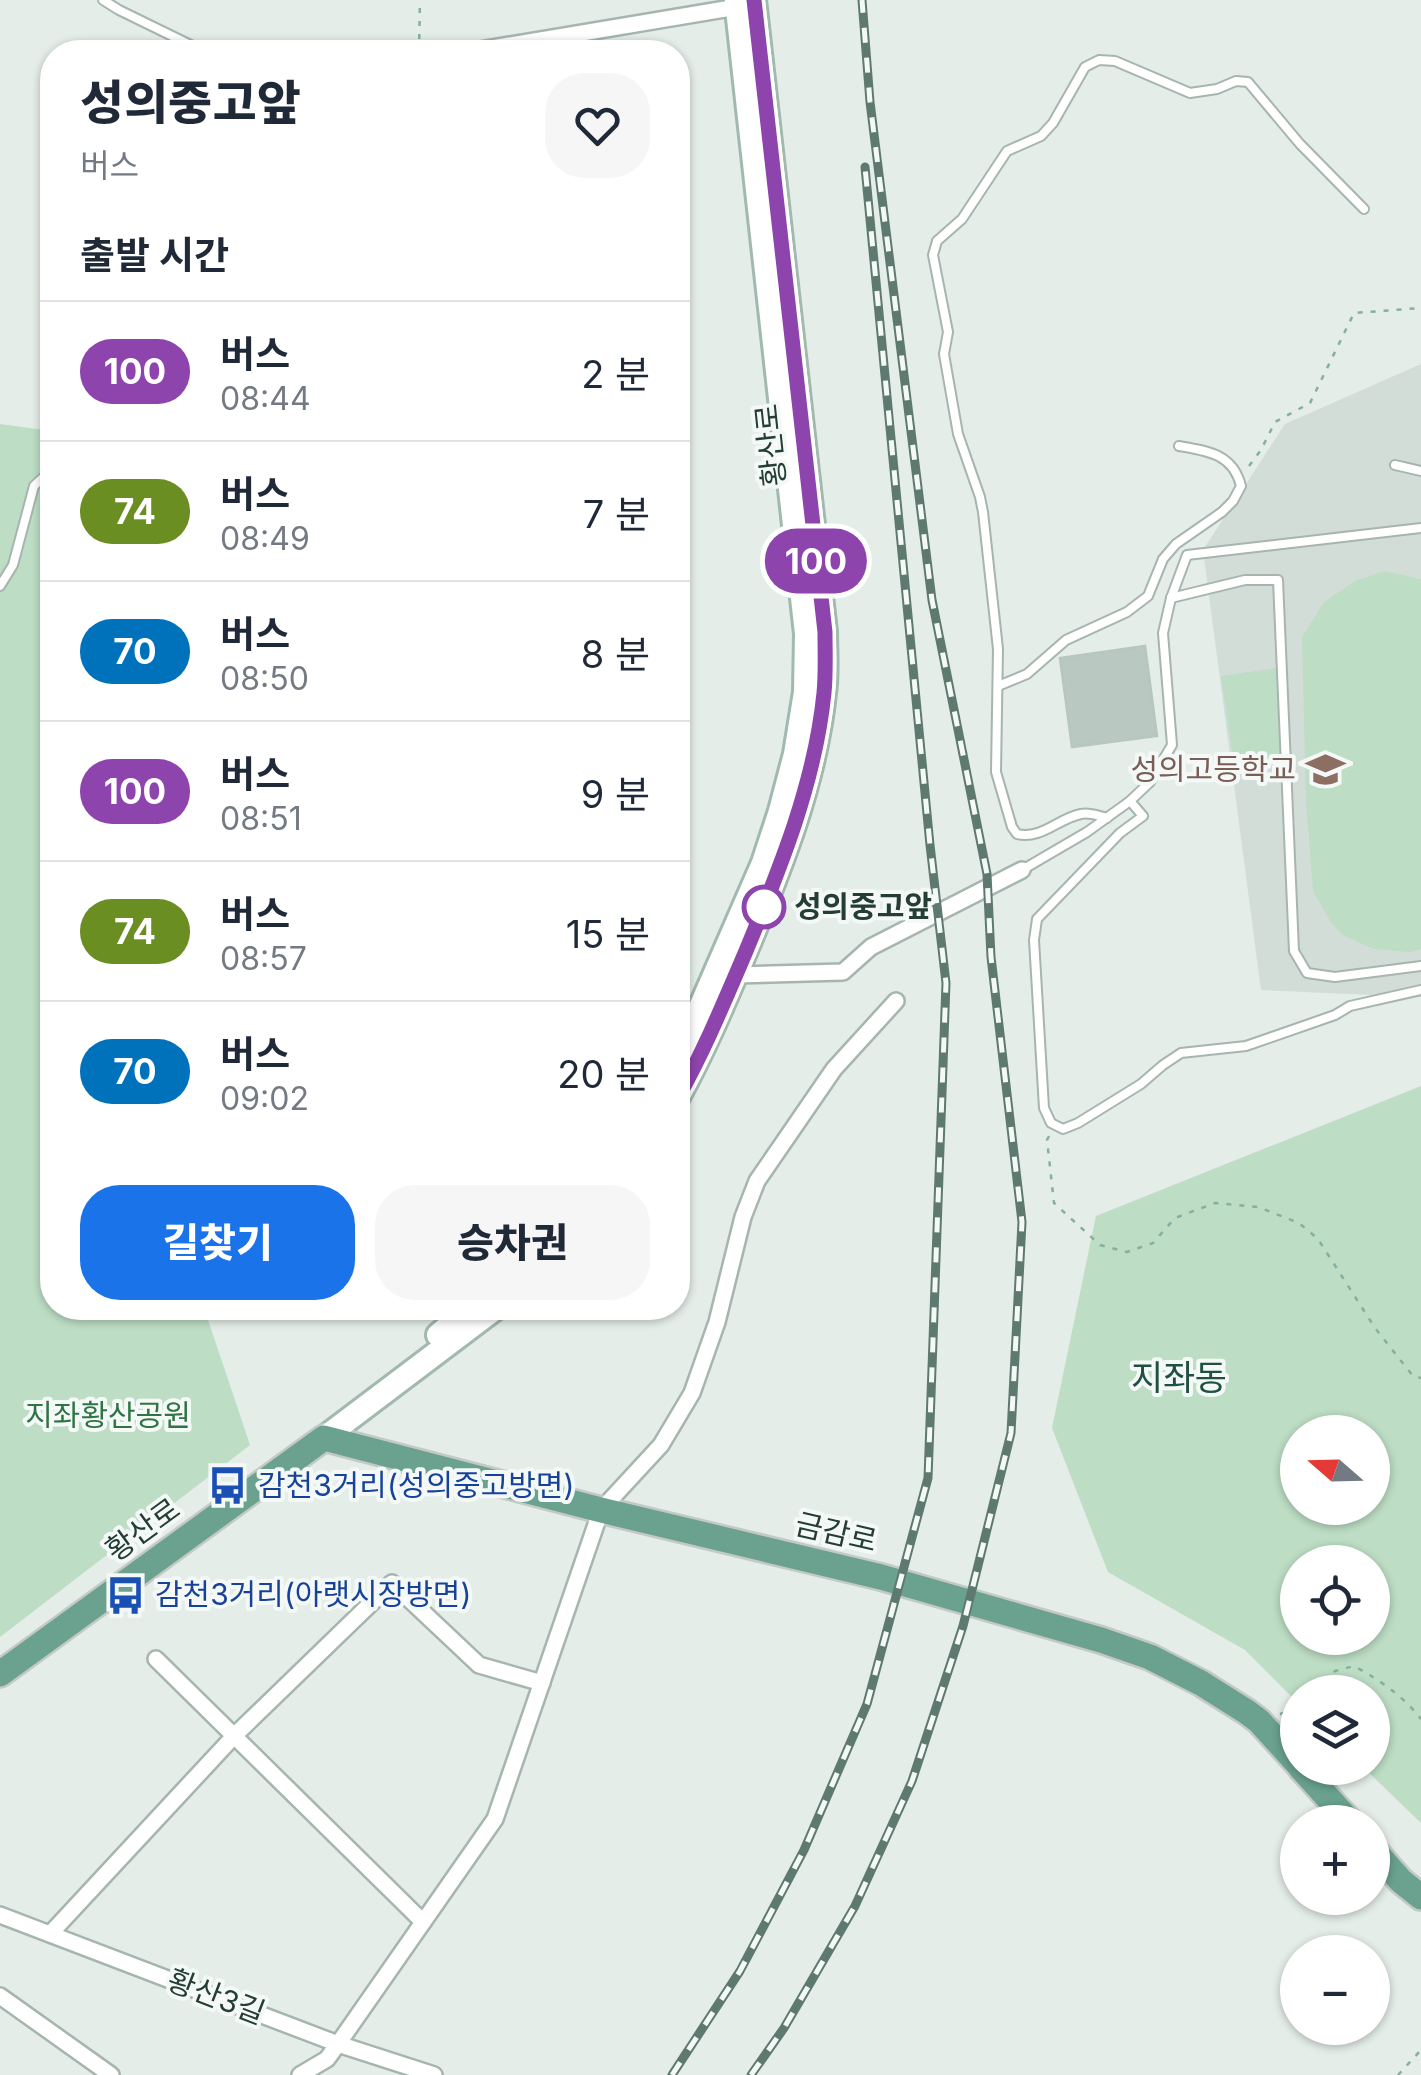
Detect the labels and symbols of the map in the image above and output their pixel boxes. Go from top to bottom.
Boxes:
street label: 황산로 [748,402,792,488]
line badge: 100 [758,528,874,594]
school or university icon: 성의고등학교 [1305,749,1347,791]
place label: 성의고등학교 [1130,751,1296,787]
marker: 성의중고앞 [743,886,785,928]
place label: 성의중고앞 [794,888,932,924]
district label: 지좌동 [1131,1356,1227,1398]
park label: 지좌황산공원 [25,1397,191,1433]
north arrow [1280,1415,1390,1525]
bus stop icon: 감천3거리(성의중고방면) [207,1465,249,1507]
place label: 감천3거리(성의중고방면) [258,1467,574,1503]
street label: 황산로 [98,1490,186,1568]
street label: 금감로 [792,1505,881,1559]
bus stop icon: 감천3거리(아랫시장방면) [104,1574,146,1616]
place label: 감천3거리(아랫시장방면) [155,1576,471,1612]
street label: 황산3길 [163,1961,270,2031]

